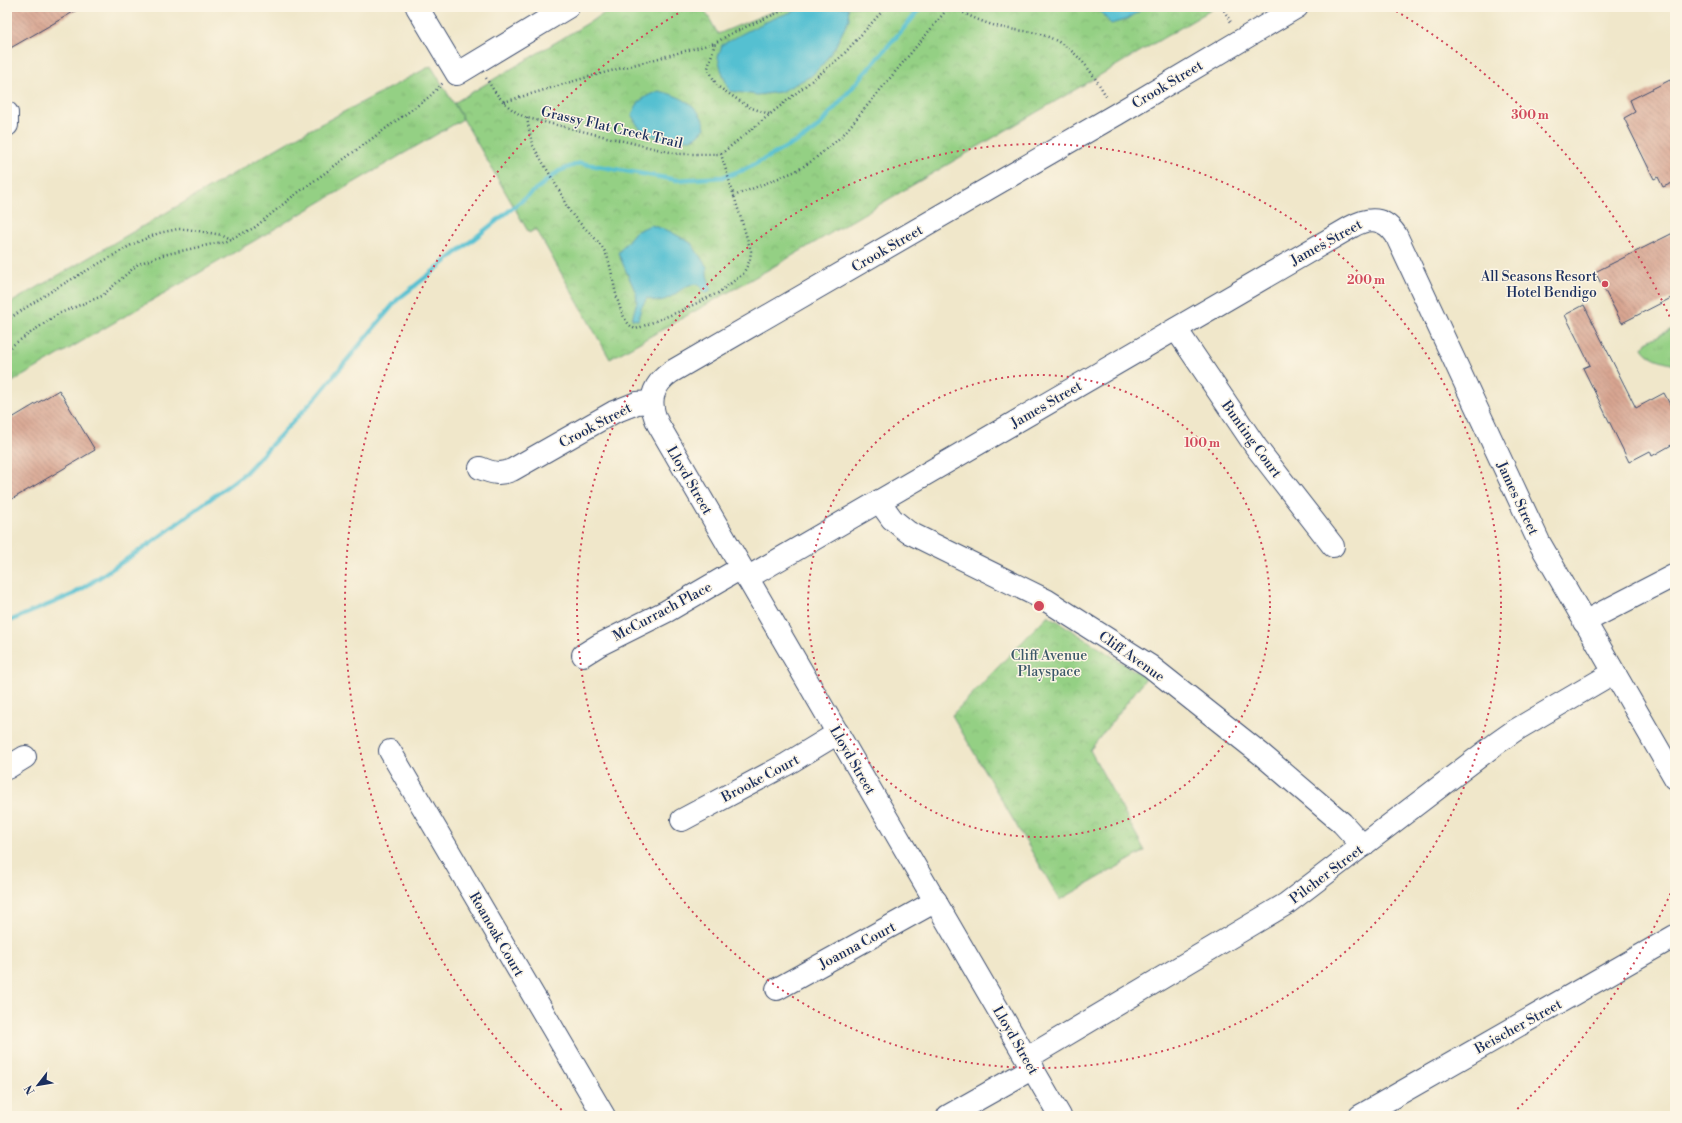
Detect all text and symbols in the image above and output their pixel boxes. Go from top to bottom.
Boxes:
street label: Crook Street [1129,57,1206,113]
street label: Grassy Flat Creek Trail [539,103,684,153]
text: 300 m [1511,108,1549,123]
street label: James Street [1287,216,1366,270]
street label: Crook Street [849,221,926,277]
place label: All Seasons Resort Hotel Bendigo [1480,268,1597,302]
text: 200 m [1347,273,1385,288]
marker: All Seasons Resort Hotel Bendigo [1600,279,1610,289]
street label: James Street [1007,377,1085,433]
street label: Bunting Court [1217,397,1285,482]
street label: Crook Street [556,399,635,452]
text: 100 m [1184,436,1220,451]
street label: Lloyd Street [662,443,716,518]
street label: James Street [1492,458,1542,538]
street label: McCurrach Place [610,578,715,646]
centre of rings [1032,599,1046,613]
street label: Cliff Avenue [1095,628,1168,686]
park label: Cliff Avenue Playspace [1011,647,1087,681]
street label: Lloyd Street [825,723,879,798]
street label: Brooke Court [718,751,802,807]
street label: Pilcher Street [1286,841,1367,908]
street label: Roanoak Court [465,889,528,980]
street label: Joanna Court [815,918,899,974]
street label: Beischer Street [1471,995,1565,1059]
street label: Lloyd Street [988,1003,1042,1078]
north arrow [18,1065,58,1105]
text: N [22,1082,39,1097]

